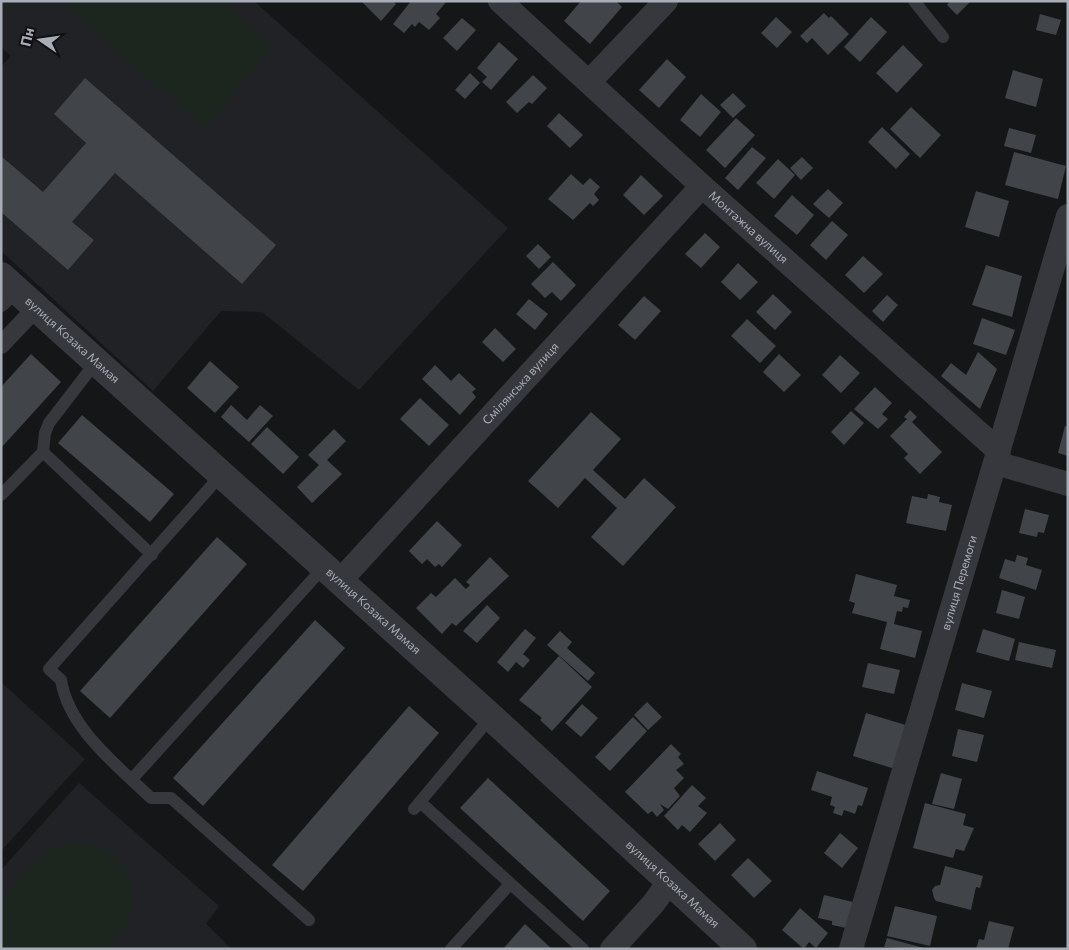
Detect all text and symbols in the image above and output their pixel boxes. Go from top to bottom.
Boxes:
north arrow [15,15,65,65]
text: Пн [16,26,37,48]
street label: Монтажна вулиця [706,188,792,266]
street label: вулиця Козака Мамая [23,293,123,386]
street label: Смілянська вулиця [479,339,561,427]
street label: вулиця Перемоги [938,533,979,631]
street label: вулиця Козака Мамая [324,564,424,656]
street label: вулиця Козака Мамая [624,837,723,930]

